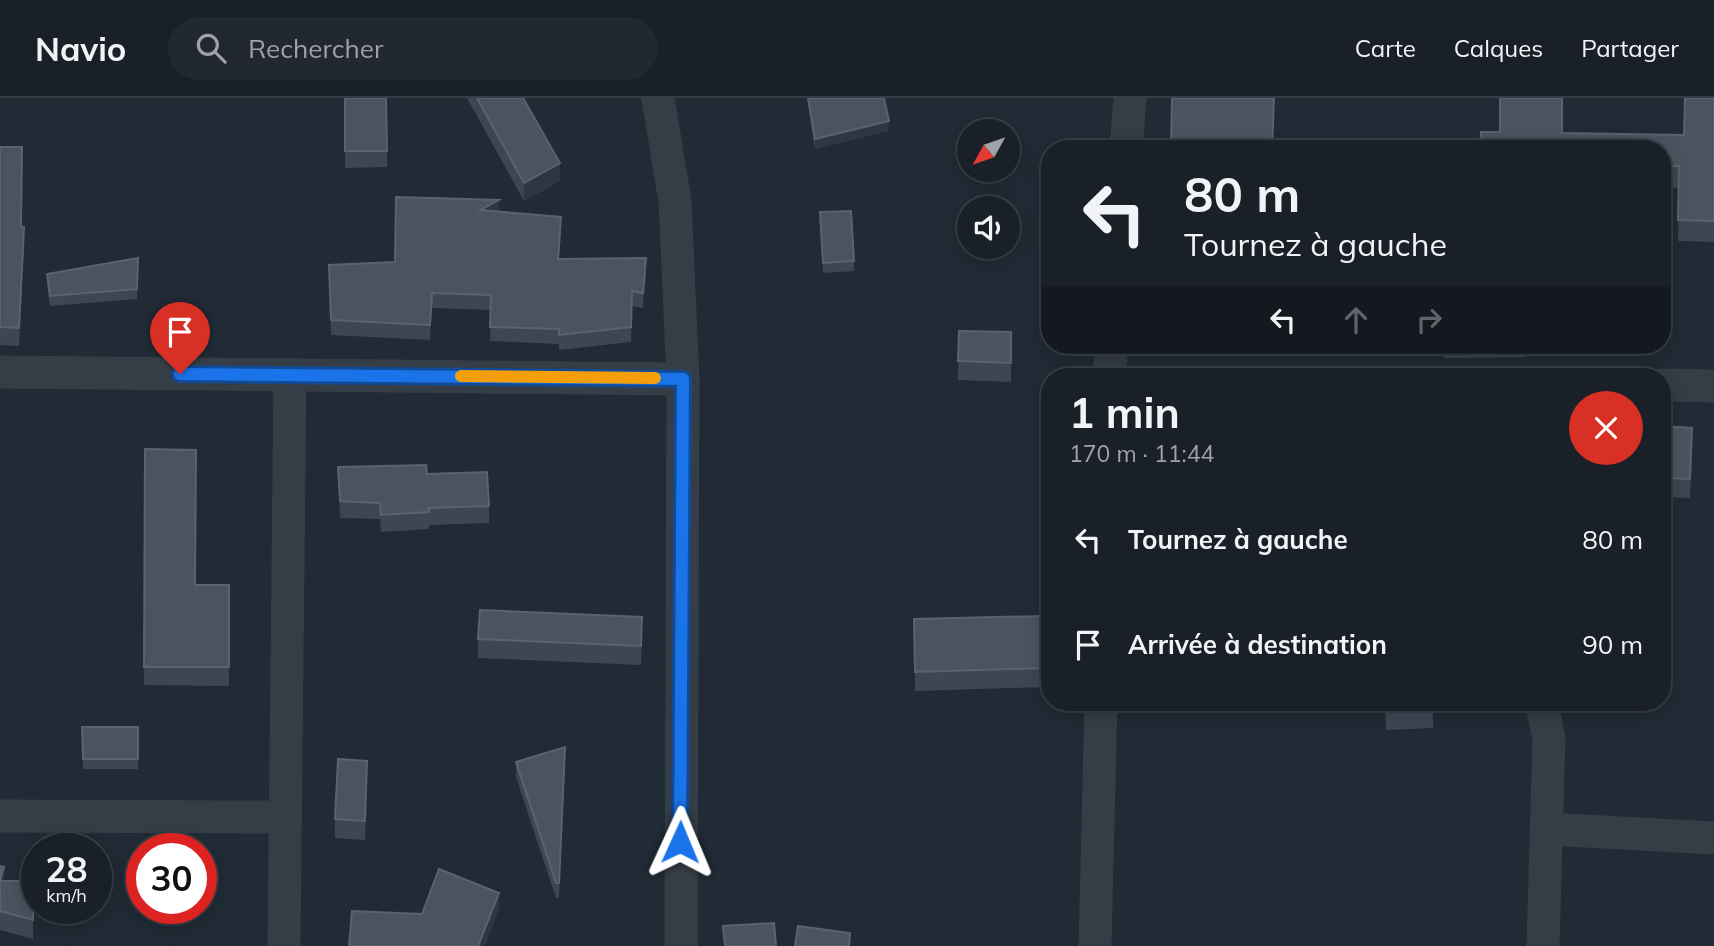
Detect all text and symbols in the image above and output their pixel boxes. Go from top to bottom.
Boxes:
search box [168,17,658,80]
text: Navio [35,28,126,69]
icon: search [192,29,230,67]
text: Rechercher [248,32,383,65]
text: Carte [1355,33,1416,63]
text: Calques [1454,33,1543,63]
text: Partager [1581,33,1679,63]
north arrow [957,119,1020,182]
map controls [957,119,1020,259]
text: 80 m [1184,163,1300,224]
icon: left [1069,168,1160,259]
button: sound [957,196,1020,259]
text: Tournez à gauche [1184,224,1447,264]
icon: left [1264,301,1302,339]
icon: ahead [1337,301,1375,339]
icon: right [1410,301,1448,339]
pin [150,302,210,374]
icon: arrive [161,313,199,351]
text: 1 min [1069,386,1180,439]
button: close [1569,391,1643,465]
text: 170 m · 11:44 [1069,439,1214,468]
icon: left [1069,521,1107,559]
text: Tournez à gauche [1128,523,1348,556]
text: 80 m [1582,523,1643,556]
icon: arrive [1069,626,1107,664]
text: Arrivée à destination [1128,628,1387,661]
text: 90 m [1582,628,1643,661]
position arrow [643,805,717,879]
speed limit sign: 30 [126,833,217,924]
text: 28 [45,847,88,891]
text: km/h [46,884,87,907]

